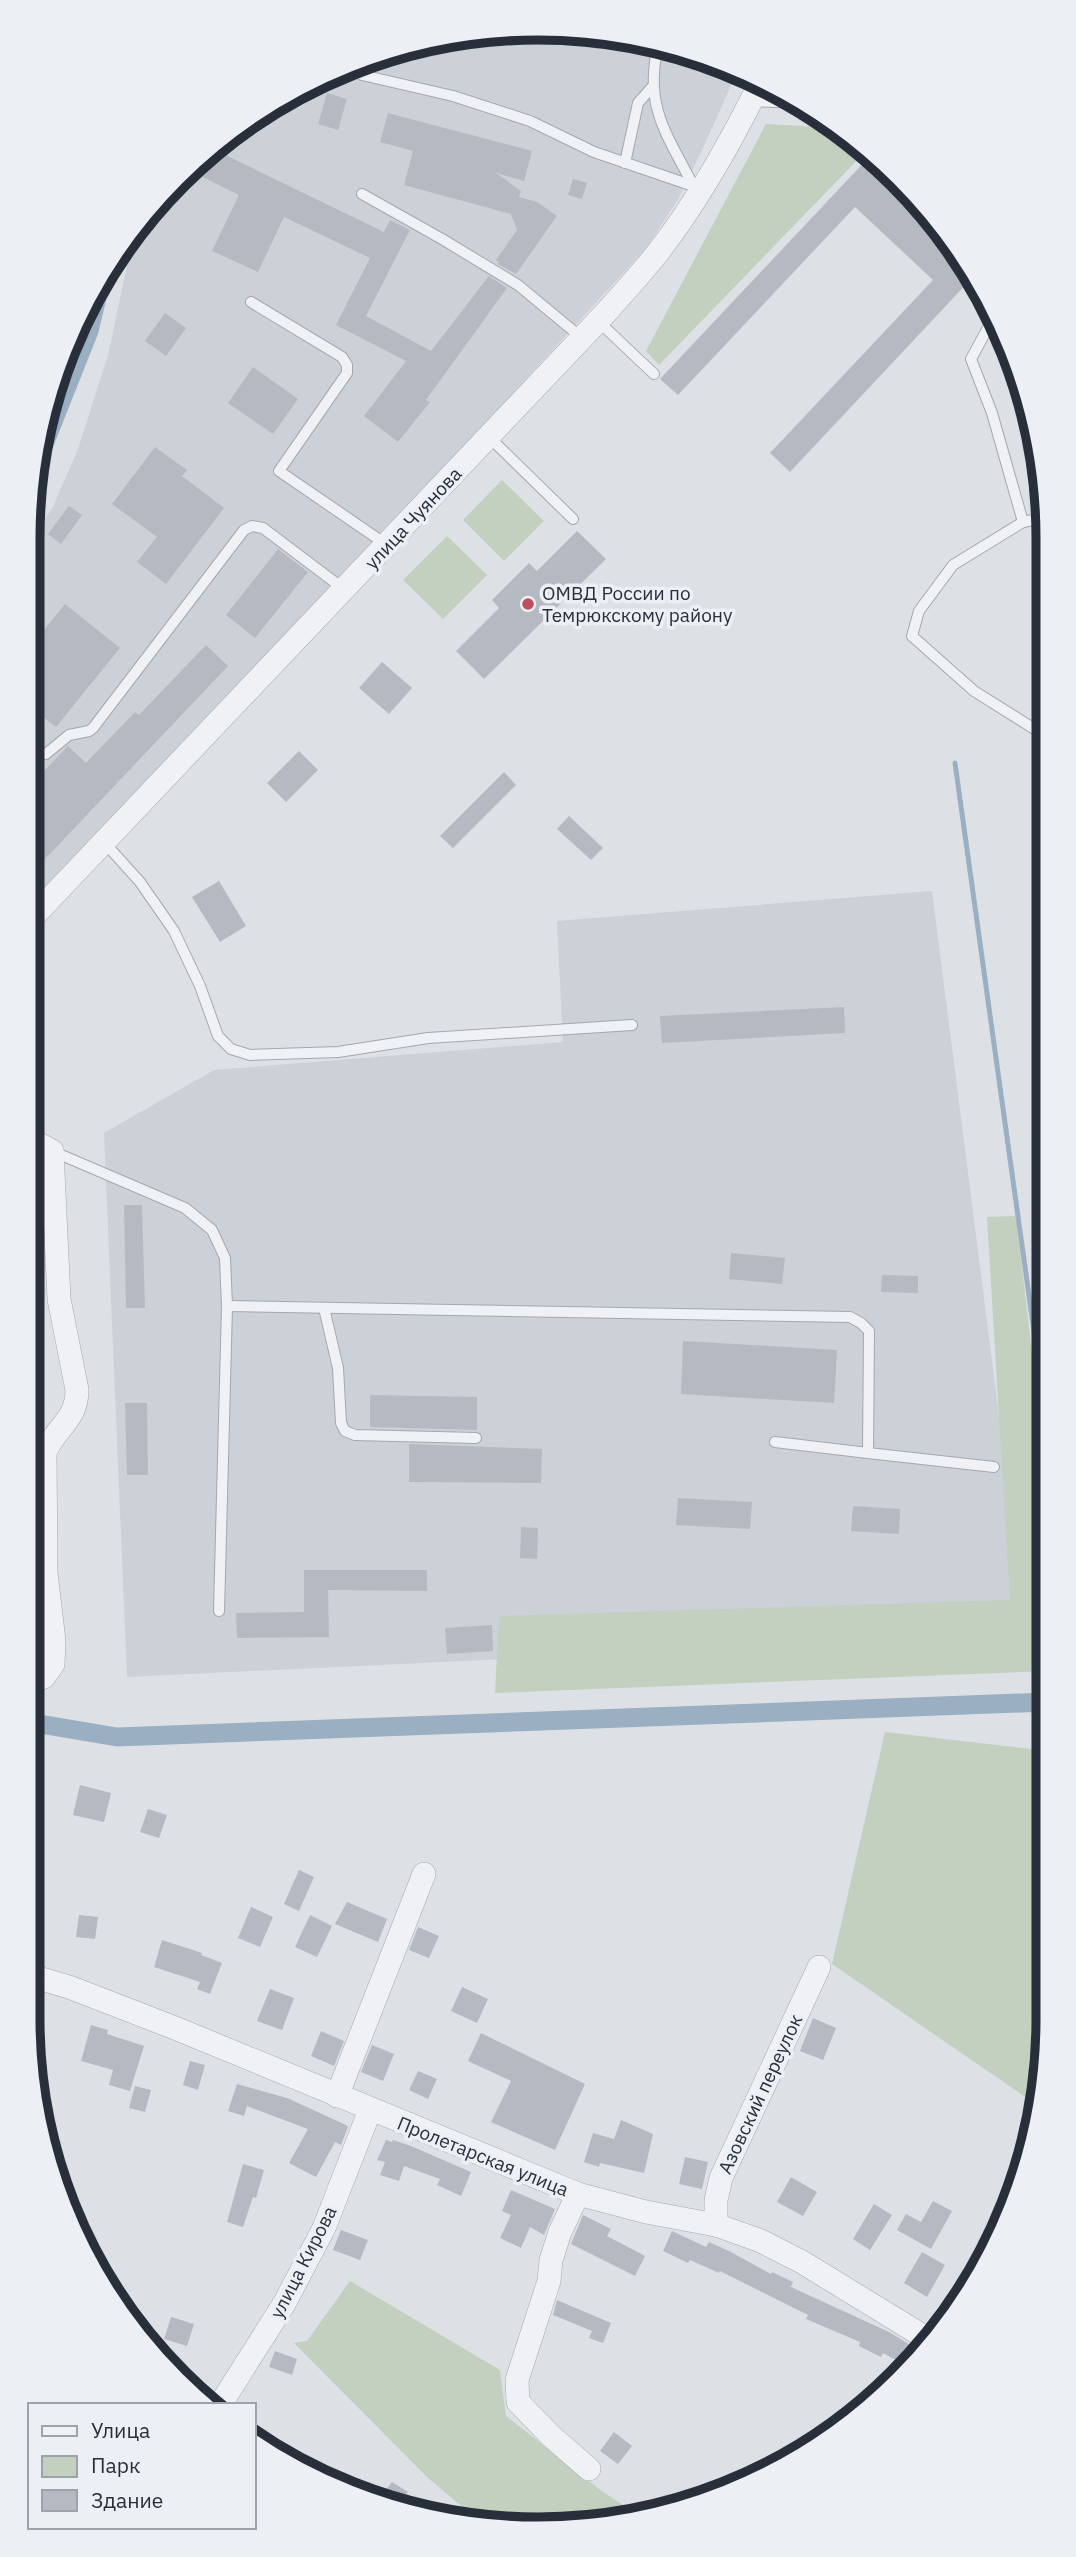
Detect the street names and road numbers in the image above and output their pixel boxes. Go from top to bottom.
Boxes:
street label: улица Чуянова [359,462,467,574]
street label: Азовский переулок [712,2010,808,2178]
street label: Пролетарская улица [394,2111,572,2201]
street label: улица Кирова [264,2202,342,2322]

